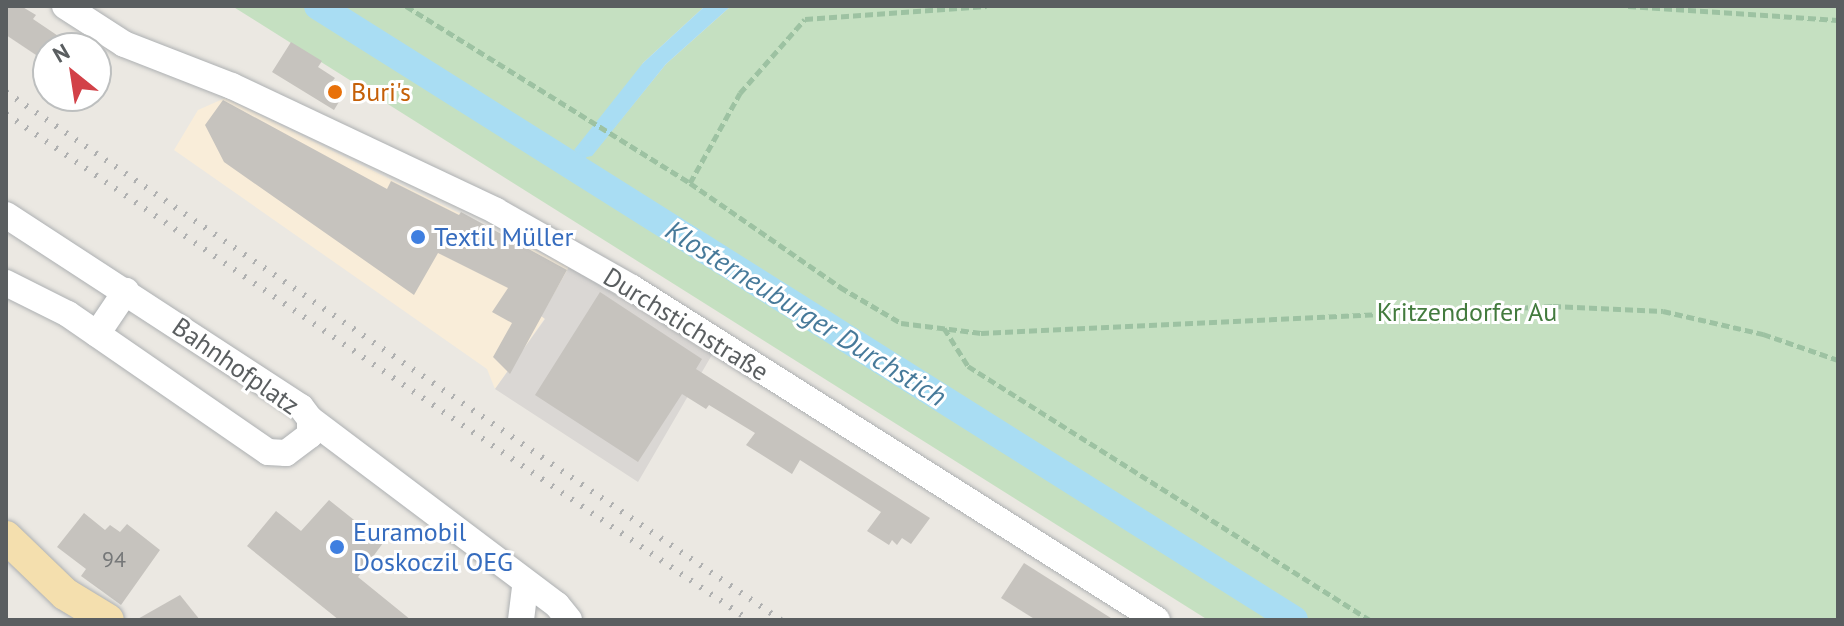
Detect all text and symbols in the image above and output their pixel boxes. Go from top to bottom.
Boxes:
north arrow [32,32,112,112]
text: N [48,37,74,69]
place label: Buri's [351,76,411,108]
marker: Buri's [326,83,344,101]
water label: Klosterneuburger Durchstich [659,213,953,413]
place label: Textil Müller [434,221,573,253]
marker: Textil Müller [409,228,427,246]
street label: Durchstichstraße [598,261,774,387]
park label: Kritzendorfer Au [1376,296,1558,328]
street label: Bahnhofplatz [167,311,305,421]
place label: Euramobil Doskoczil OEG [353,516,513,578]
marker: Euramobil Doskoczil OEG [328,538,346,556]
house number: 94 [102,547,126,573]

